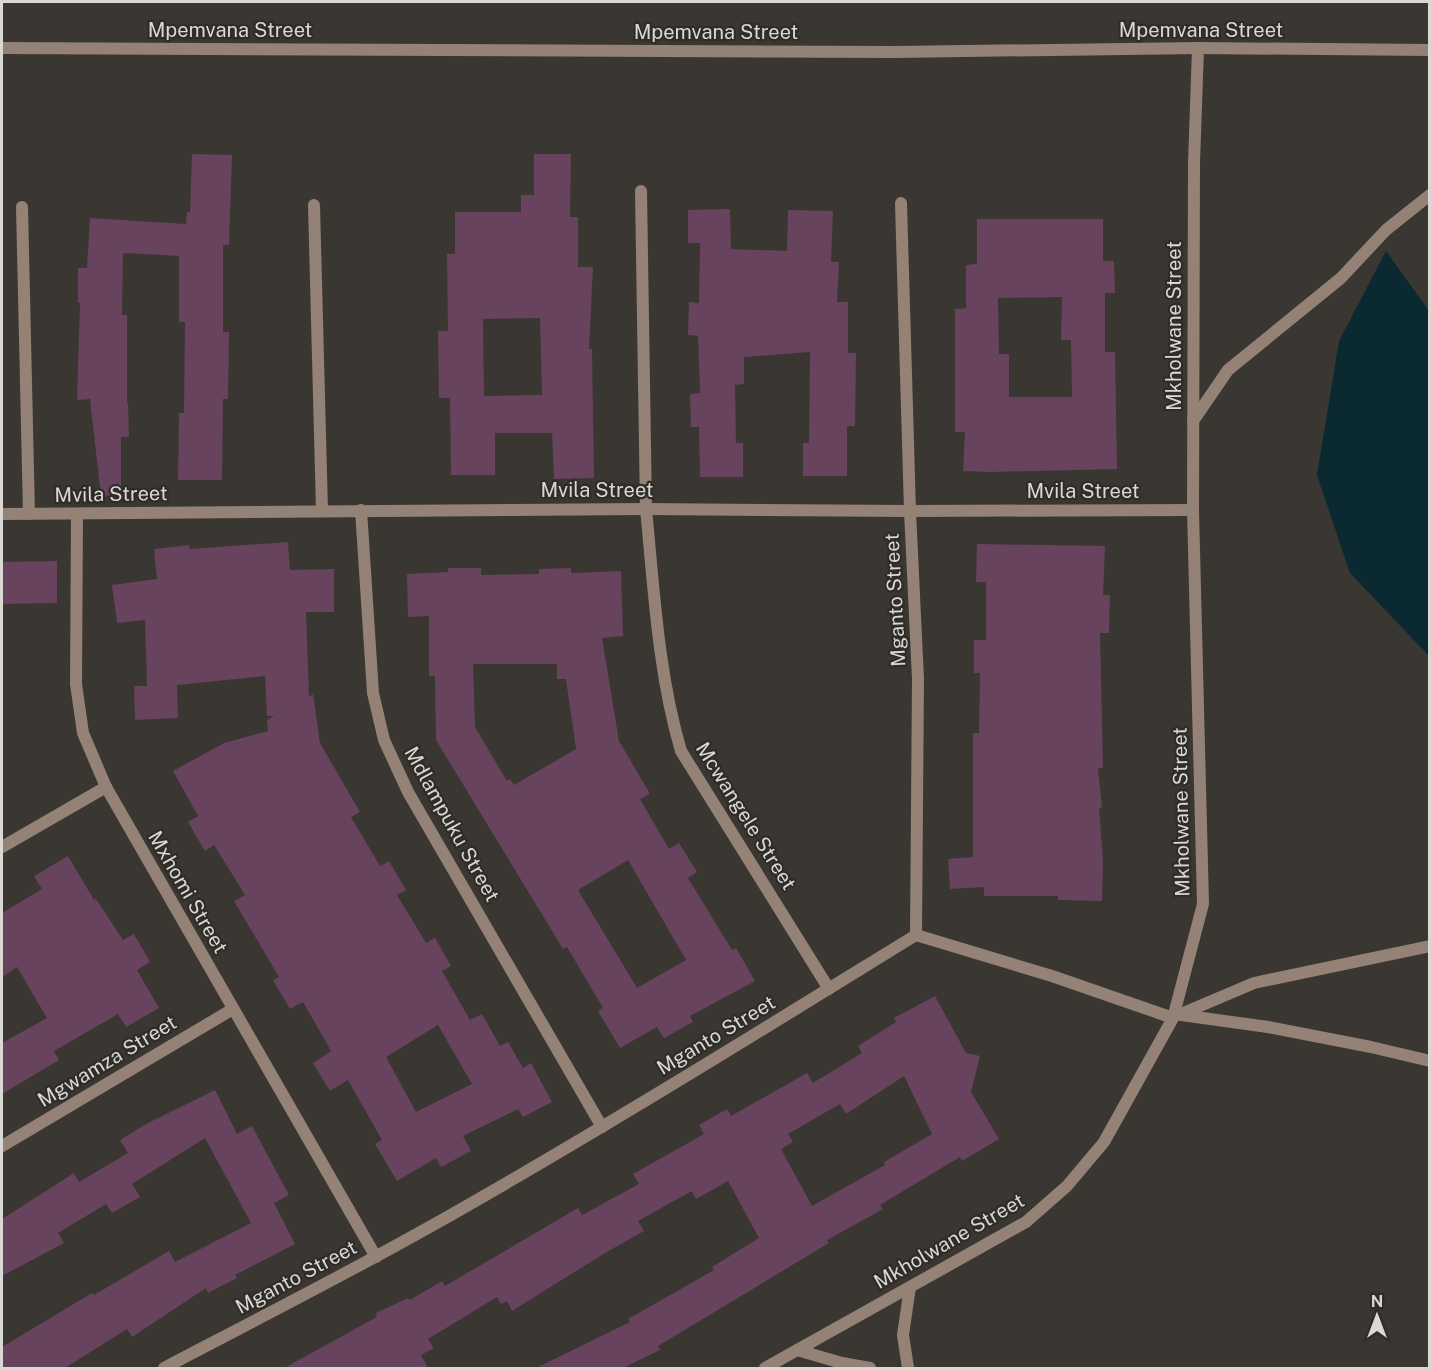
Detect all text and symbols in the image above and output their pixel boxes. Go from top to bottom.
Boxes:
street label: Mpemvana Street [148,18,312,42]
street label: Mpemvana Street [1119,18,1283,42]
street label: Mpemvana Street [634,20,798,44]
street label: Mkholwane Street [1162,241,1186,411]
street label: Mvila Street [540,478,654,502]
street label: Mvila Street [1026,479,1140,503]
street label: Mvila Street [54,481,168,507]
street label: Mganto Street [880,533,910,667]
street label: Mkholwane Street [1168,727,1194,897]
street label: Mcwangele Street [691,738,801,894]
street label: Mdlampuku Street [399,742,505,906]
street label: Mxhomi Street [143,827,233,957]
street label: Mganto Street [652,990,780,1080]
street label: Mgwamza Street [33,1010,181,1112]
street label: Mkholwane Street [869,1188,1029,1294]
street label: Mganto Street [231,1235,361,1319]
north arrow [1347,1286,1407,1346]
text: N [1371,1292,1383,1311]

